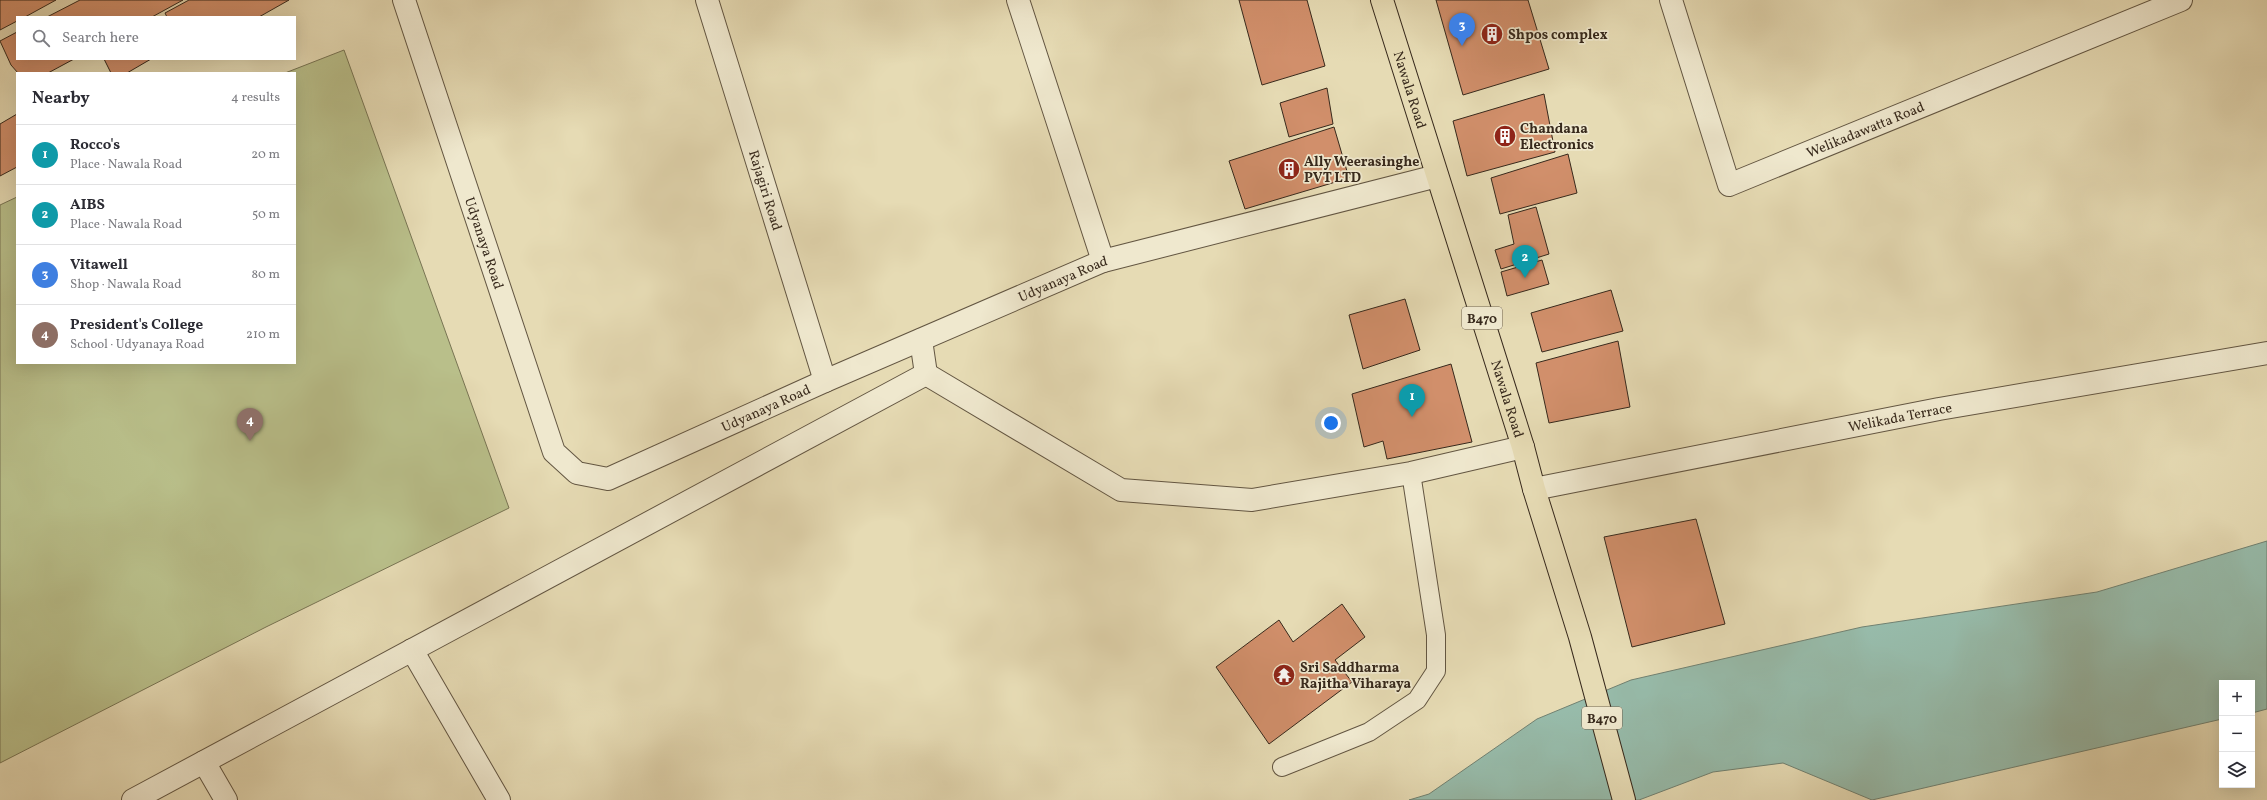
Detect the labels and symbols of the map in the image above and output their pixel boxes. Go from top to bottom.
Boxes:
pin: 3 [1449,13,1475,46]
building icon: Shpos complex [1479,21,1505,47]
place label: Shpos complex [1508,26,1608,45]
street label: Nawala Road [1388,49,1430,131]
street label: Welikadawatta Road [1804,98,1928,163]
place label: Chandana Electronics [1520,120,1594,155]
building icon: Chandana Electronics [1492,123,1518,149]
street label: Rajagiri Road [743,148,786,233]
place label: Ally Weerasinghe PVT LTD [1304,153,1419,188]
building icon: Ally Weerasinghe PVT LTD [1276,156,1302,182]
street label: Udyanaya Road [459,195,507,292]
pin: 2 [1512,245,1538,278]
street label: Udyanaya Road [1016,252,1110,307]
road number: B470 [1462,307,1502,329]
street label: Nawala Road [1485,358,1527,440]
street label: Udyanaya Road [719,381,814,438]
pin: 1 [1399,384,1425,417]
street label: Welikada Terrace [1847,399,1954,438]
pin: 4 [237,408,263,441]
your location [1321,413,1341,433]
place label: Sri Saddharma Rajitha Viharaya [1300,659,1412,694]
temple icon: Sri Saddharma Rajitha Viharaya [1271,662,1297,688]
road number: B470 [1582,707,1622,729]

